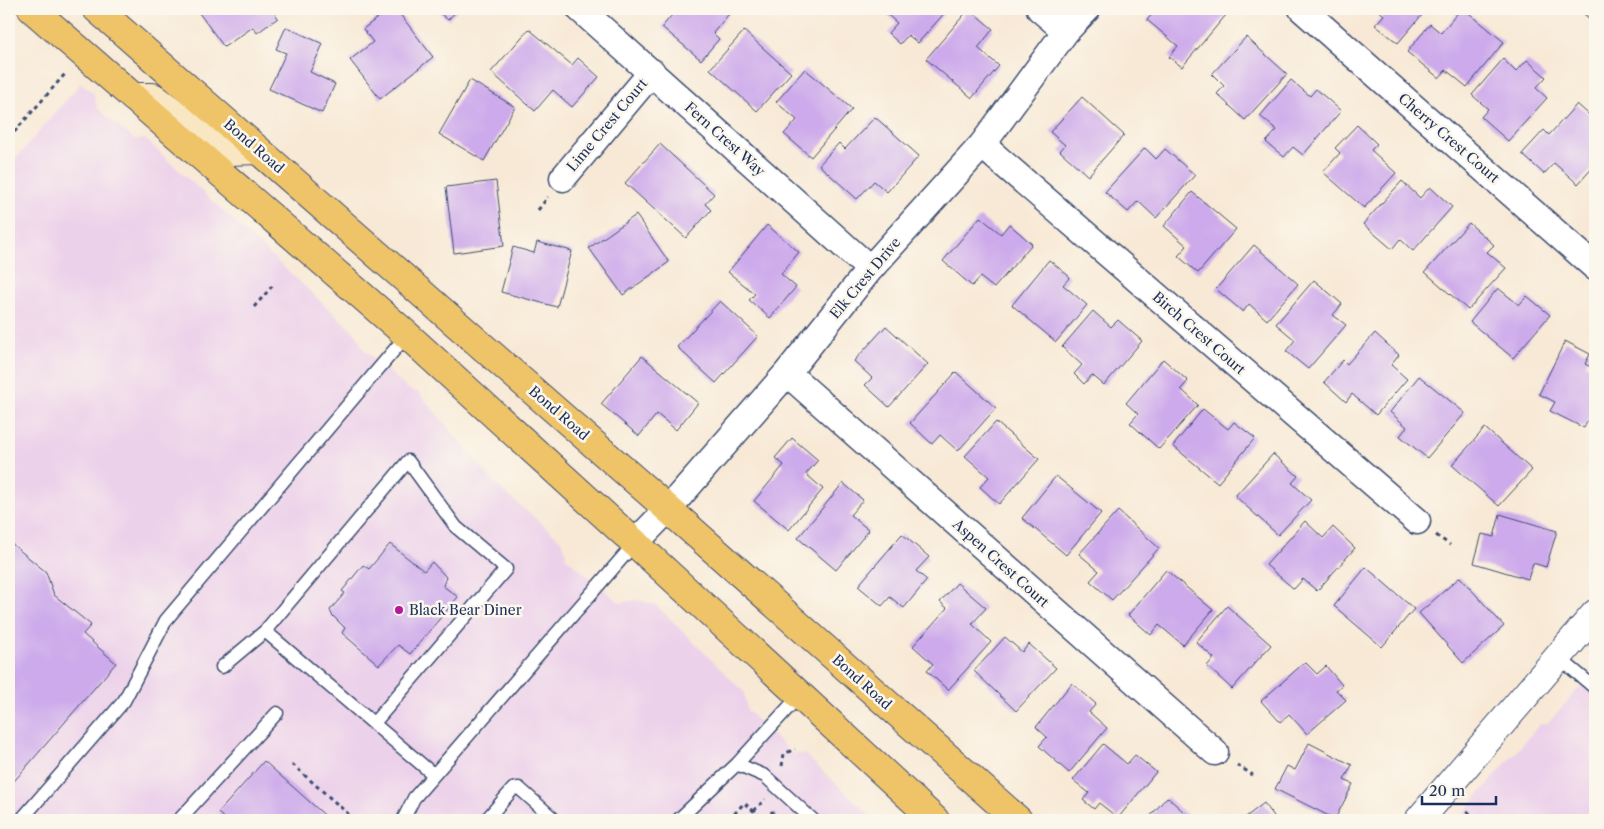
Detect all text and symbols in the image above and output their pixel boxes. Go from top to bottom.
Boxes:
street label: Lime Crest Court [563,75,651,175]
street label: Cherry Crest Court [1395,89,1503,187]
street label: Fern Crest Way [681,98,769,180]
street label: Bond Road [220,115,288,177]
street label: Elk Crest Drive [826,233,904,322]
street label: Birch Crest Court [1149,288,1249,378]
street label: Bond Road [525,382,593,444]
street label: Aspen Crest Court [948,514,1053,611]
place label: Black Bear Diner [409,601,522,619]
marker: Black Bear Diner [393,604,405,616]
street label: Bond Road [828,651,896,714]
scale bar [1422,774,1495,806]
text: 20 m [1429,781,1465,800]

